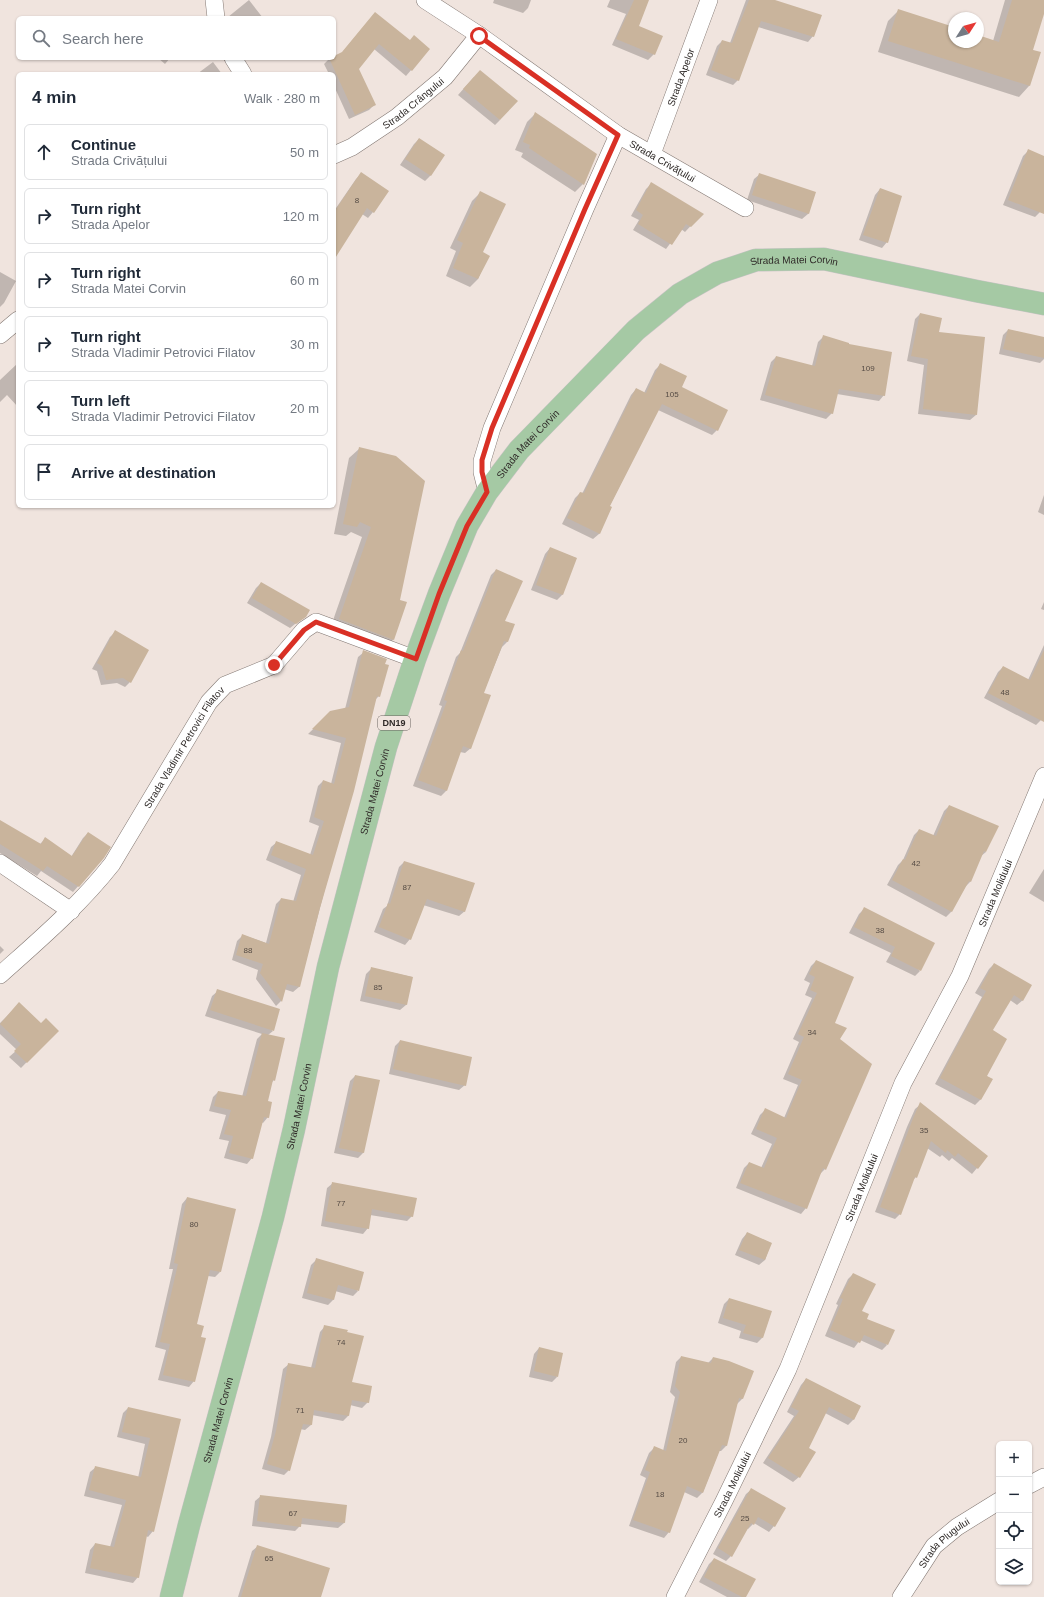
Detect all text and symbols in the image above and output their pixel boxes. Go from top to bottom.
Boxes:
north arrow [948,12,984,48]
search box [16,16,336,60]
icon: search [30,27,52,49]
route start [470,27,488,45]
text: Search here [62,30,144,47]
street label: Strada Apelor [665,46,696,107]
street label: Strada Crângului [380,75,446,131]
text: 4 min [32,88,76,107]
text: Walk · 280 m [244,91,320,106]
text: Continue [71,136,136,153]
street label: Strada Crivățului [628,137,697,184]
icon: ahead [33,141,55,163]
text: 50 m [290,145,319,160]
text: Strada Crivățului [71,153,167,168]
house number: 8 [355,196,360,205]
text: Turn right [71,200,141,217]
icon: right [33,205,55,227]
text: 120 m [283,209,319,224]
text: Strada Apelor [71,217,150,232]
street label: Strada Matei Corvin [749,253,839,267]
text: Turn right [71,264,141,281]
icon: right [33,269,55,291]
text: 60 m [290,273,319,288]
text: Strada Matei Corvin [71,281,186,296]
text: Turn right [71,328,141,345]
icon: right [33,333,55,355]
text: 30 m [290,337,319,352]
text: Strada Vladimir Petrovici Filatov [71,345,255,360]
house number: 109 [861,364,875,373]
house number: 105 [665,390,679,399]
text: Turn left [71,392,130,409]
icon: left [33,397,55,419]
text: 20 m [290,401,319,416]
street label: Strada Matei Corvin [494,407,561,480]
text: Strada Vladimir Petrovici Filatov [71,409,255,424]
icon: arrive [33,461,55,483]
text: Arrive at destination [71,464,216,481]
route end [265,656,283,674]
street label: Strada Vladimir Petrovici Filatov [141,684,226,810]
house number: 48 [1001,688,1010,697]
road number: DN19 [378,716,410,730]
street label: Strada Matei Corvin [358,747,391,836]
street label: Strada Molidului [976,858,1014,928]
house number: 42 [912,859,921,868]
house number: 87 [403,883,412,892]
house number: 38 [876,926,885,935]
house number: 88 [244,946,253,955]
house number: 85 [374,983,383,992]
house number: 34 [808,1028,817,1037]
street label: Strada Matei Corvin [284,1062,313,1151]
house number: 35 [920,1126,929,1135]
street label: Strada Molidului [842,1152,879,1223]
house number: 77 [337,1199,346,1208]
house number: 80 [190,1220,199,1229]
house number: 74 [337,1338,346,1347]
street label: Strada Matei Corvin [201,1376,235,1464]
house number: 71 [296,1406,305,1415]
house number: 20 [679,1436,688,1445]
map controls [996,1441,1032,1585]
button: + [996,1441,1032,1477]
street label: Strada Molidului [711,1450,753,1519]
button: − [996,1477,1032,1513]
house number: 18 [656,1490,665,1499]
house number: 67 [289,1509,298,1518]
button: locate [996,1513,1032,1549]
house number: 25 [741,1514,750,1523]
street label: Strada Plugului [916,1515,971,1570]
button: layers [996,1549,1032,1585]
house number: 65 [265,1554,274,1563]

